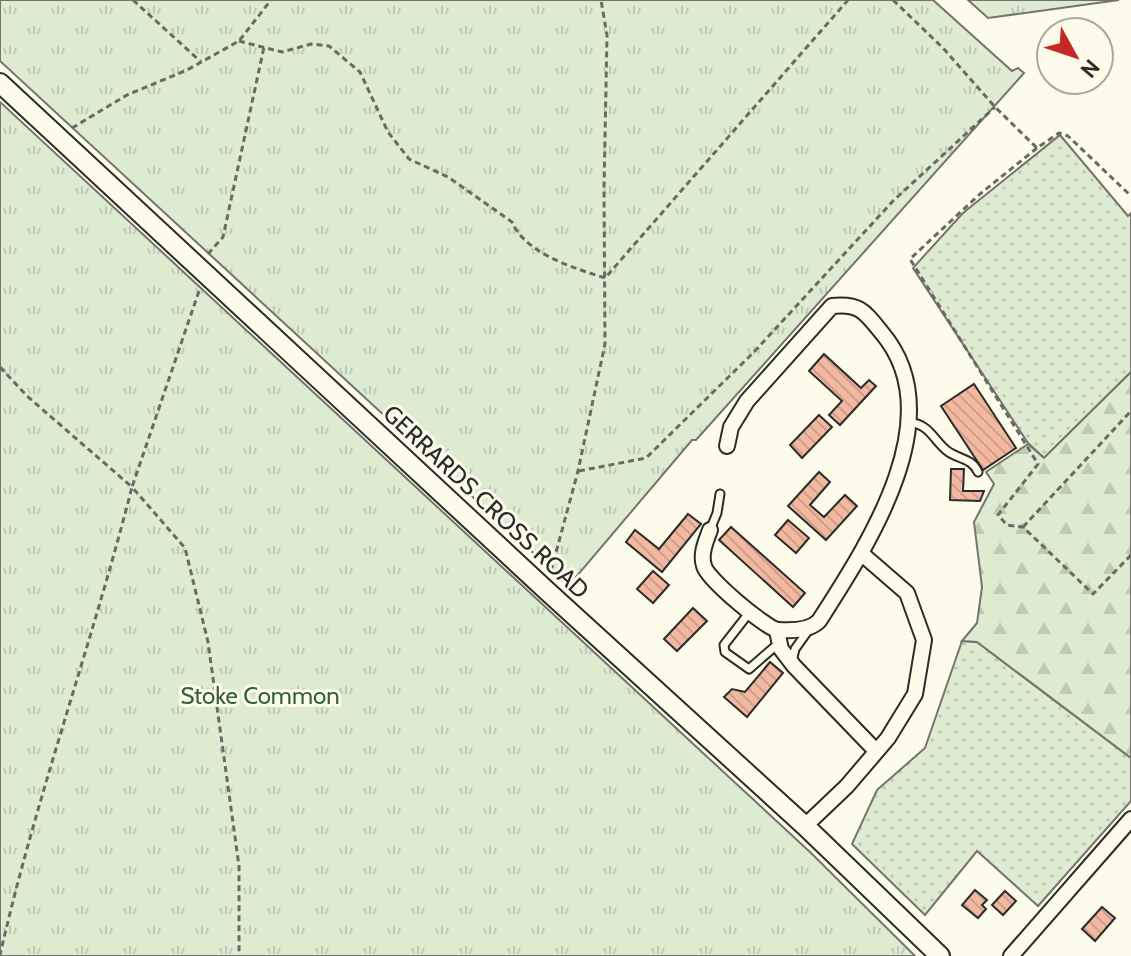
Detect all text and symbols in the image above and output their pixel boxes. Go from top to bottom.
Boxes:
north arrow [1035,16,1115,96]
text: N [1075,54,1105,83]
street label: GERRARDS CROSS ROAD [378,399,595,605]
park label: Stoke Common [180,681,340,710]

